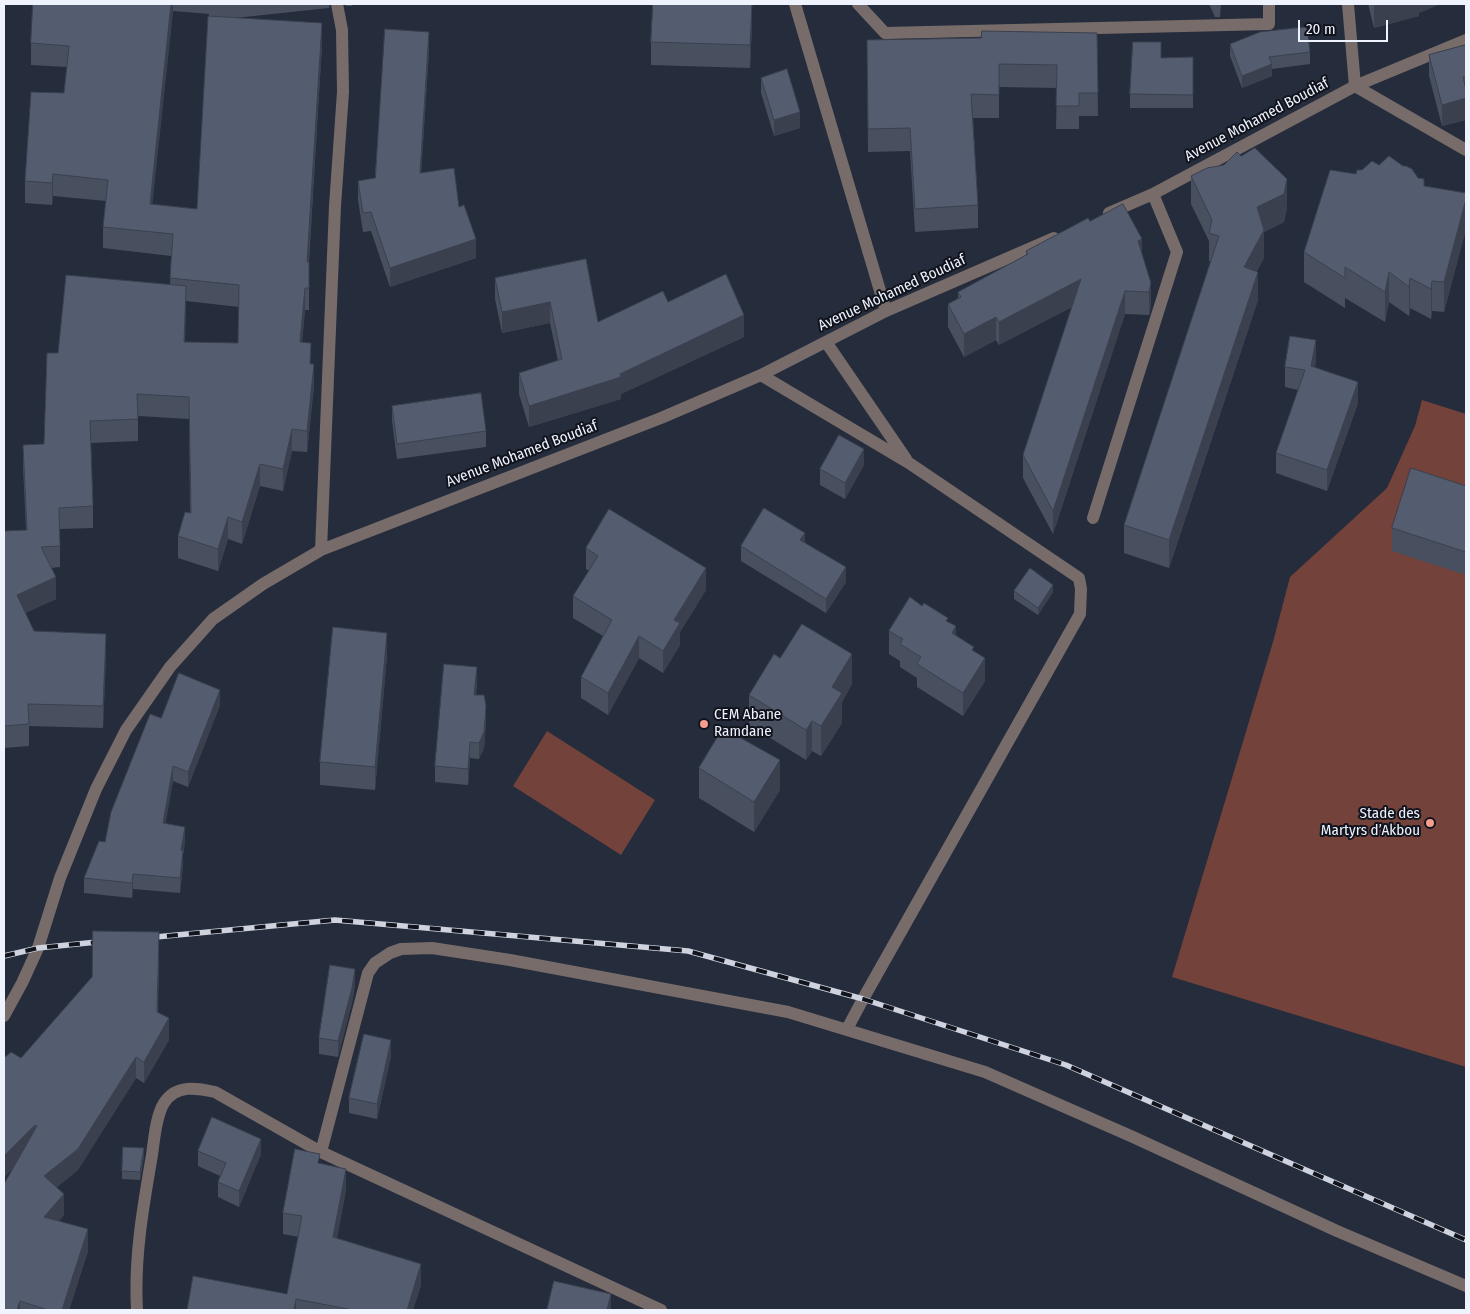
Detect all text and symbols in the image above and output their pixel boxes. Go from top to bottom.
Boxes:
scale bar [1300,10,1390,42]
text: 20 m [1306,20,1336,38]
street label: Avenue Mohamed Boudiaf [1182,74,1332,166]
street label: Avenue Mohamed Boudiaf [815,251,969,335]
street label: Avenue Mohamed Boudiaf [444,417,600,491]
place label: CEM Abane Ramdane [714,706,781,741]
marker: CEM Abane Ramdane [698,718,710,730]
place label: Stade des Martyrs d’Akbou [1321,805,1420,840]
marker: Stade des Martyrs d’Akbou [1424,817,1436,829]

